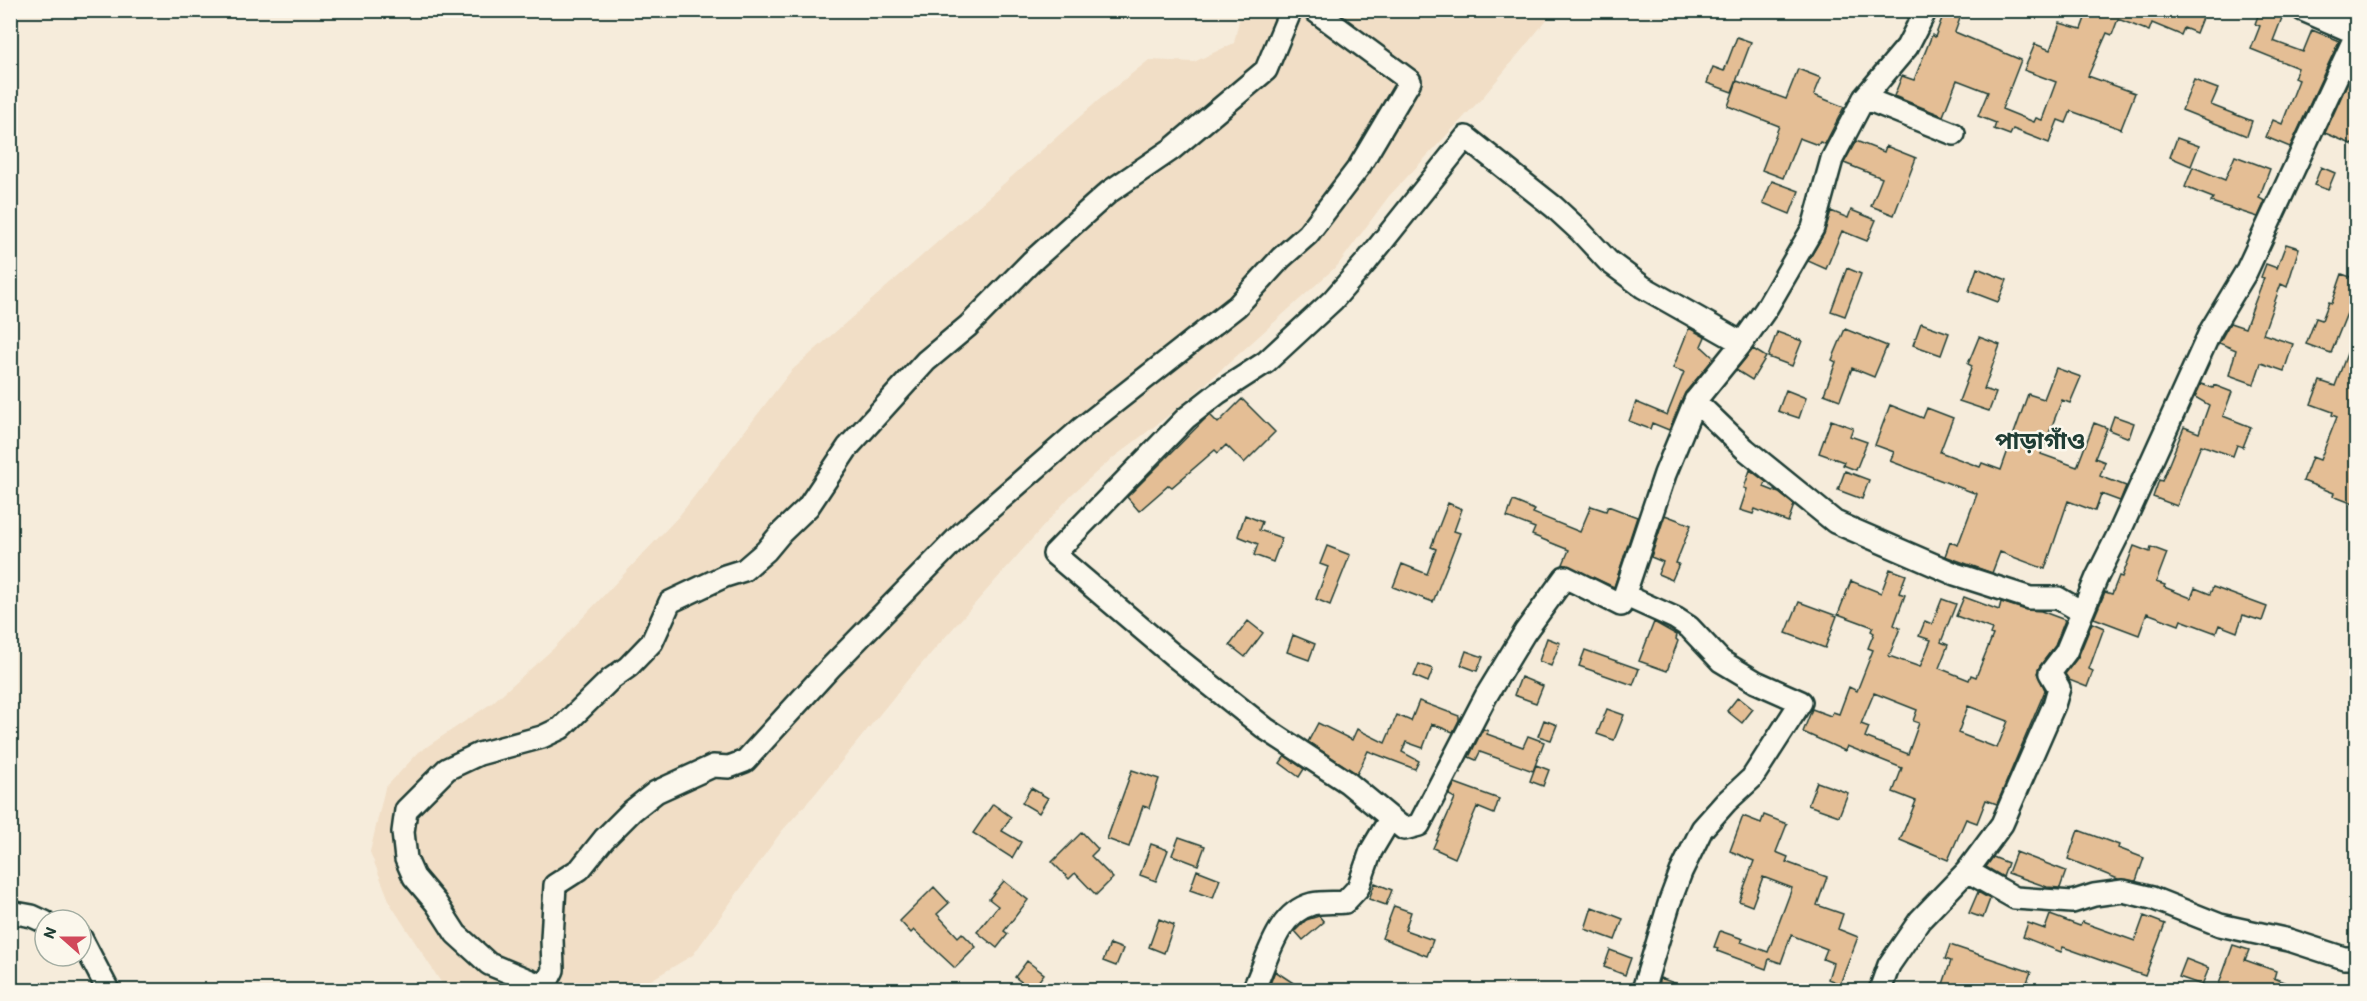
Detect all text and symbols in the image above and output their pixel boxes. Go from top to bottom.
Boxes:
district label: পাড়াগাঁও [1995,426,2085,455]
north arrow [33,908,93,968]
text: N [39,924,60,941]

